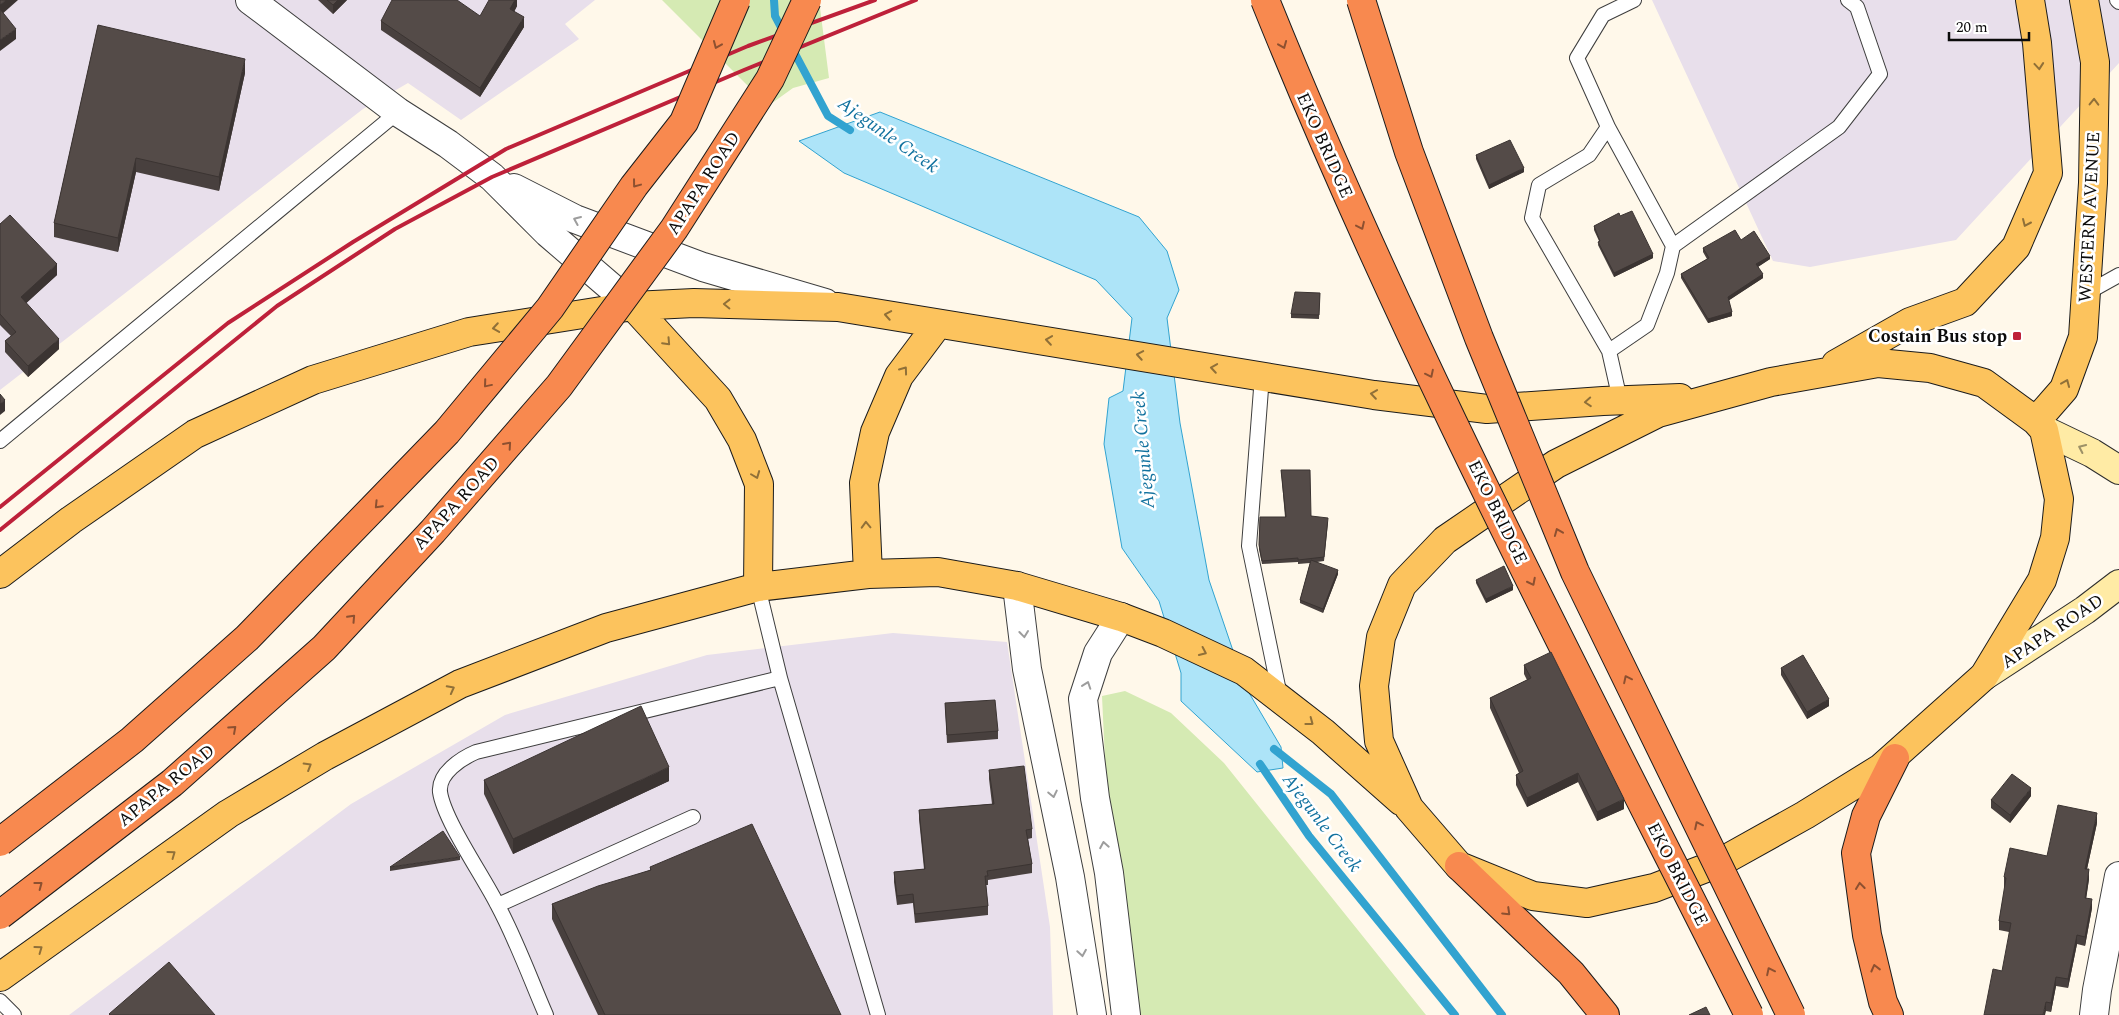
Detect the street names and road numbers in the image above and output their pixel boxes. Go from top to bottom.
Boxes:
street label: EKO BRIDGE [1289,88,1360,203]
street label: APAPA ROAD [660,126,747,240]
street label: WESTERN AVENUE [2072,131,2107,303]
street label: APAPA ROAD [407,450,506,556]
street label: EKO BRIDGE [1461,455,1535,569]
street label: APAPA ROAD [1996,587,2109,676]
street label: APAPA ROAD [112,738,221,833]
street label: EKO BRIDGE [1640,818,1715,931]

